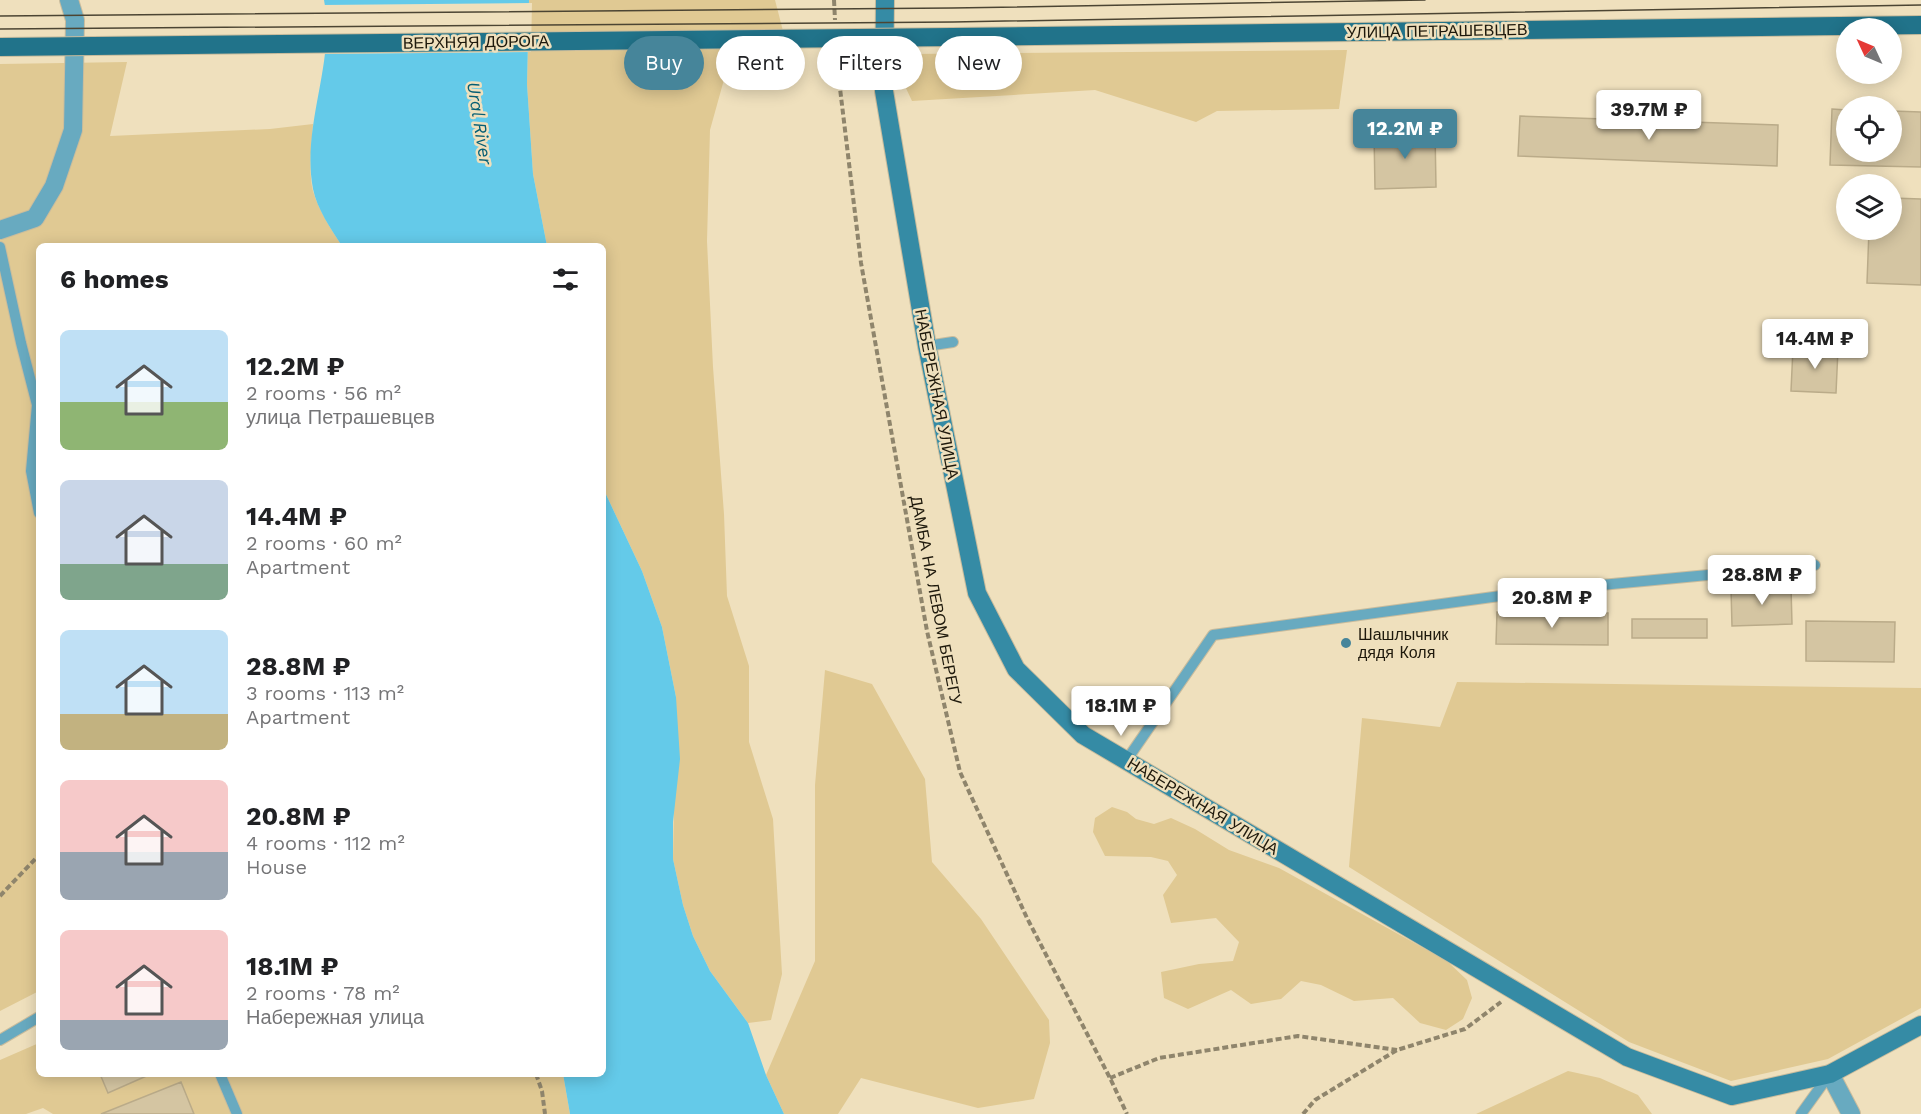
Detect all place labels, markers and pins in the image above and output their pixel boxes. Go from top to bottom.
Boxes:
pin: 39.7M ₽ [1594,90,1704,141]
pin: 12.2M ₽ [1350,109,1460,160]
pin: 14.4M ₽ [1760,319,1870,370]
pin: 28.8M ₽ [1707,555,1817,606]
pin: 20.8M ₽ [1497,578,1607,629]
place label: Шашлычник дядя Коля [1358,625,1449,662]
marker: Шашлычник дядя Коля [1339,636,1353,650]
pin: 18.1M ₽ [1066,686,1176,737]

